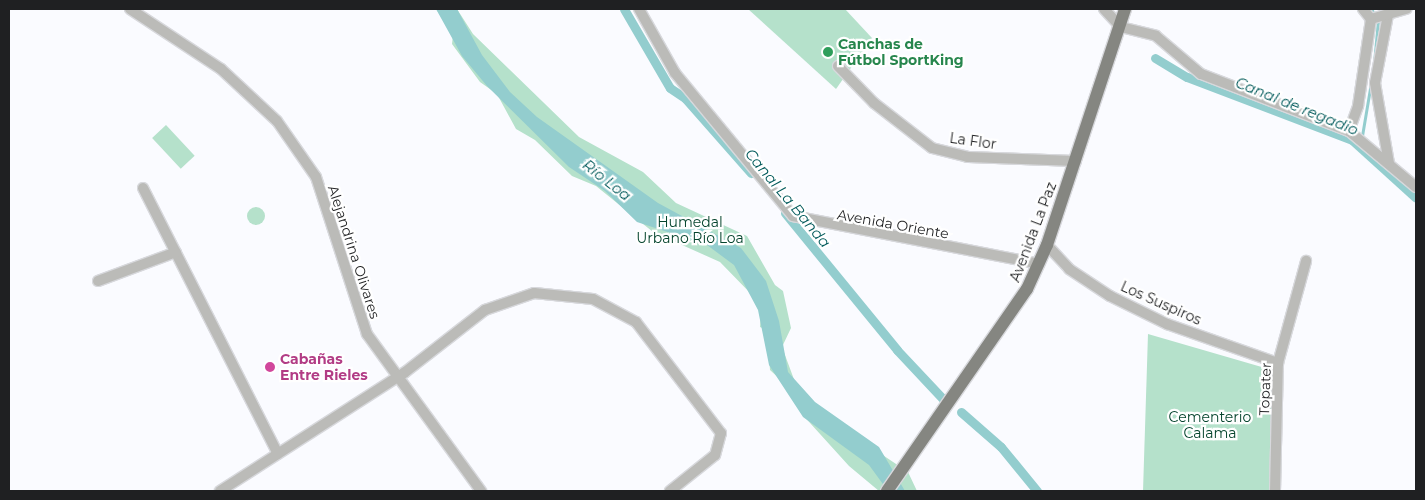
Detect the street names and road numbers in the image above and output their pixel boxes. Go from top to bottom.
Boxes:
street label: La Flor [948,129,998,153]
street label: Avenida La Paz [1006,180,1060,284]
street label: Alejandrina Olivares [324,183,384,321]
street label: Avenida Oriente [836,206,950,242]
street label: Los Suspiros [1118,278,1204,328]
street label: Topater [1256,362,1274,416]

